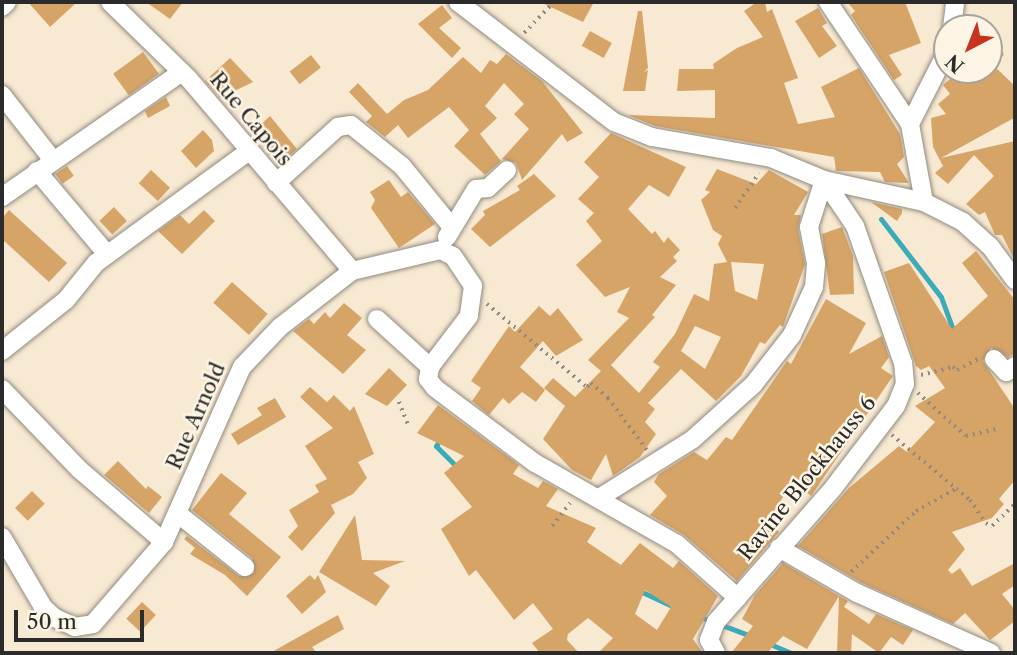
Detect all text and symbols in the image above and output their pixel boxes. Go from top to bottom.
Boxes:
north arrow [933,14,1003,84]
text: N [941,49,969,78]
street label: Rue Capois [205,67,297,171]
street label: Rue Arnold [161,358,231,474]
street label: Ravine Blockhauss 6 [733,391,881,565]
scale bar [18,596,147,640]
text: 50 m [27,609,77,634]

